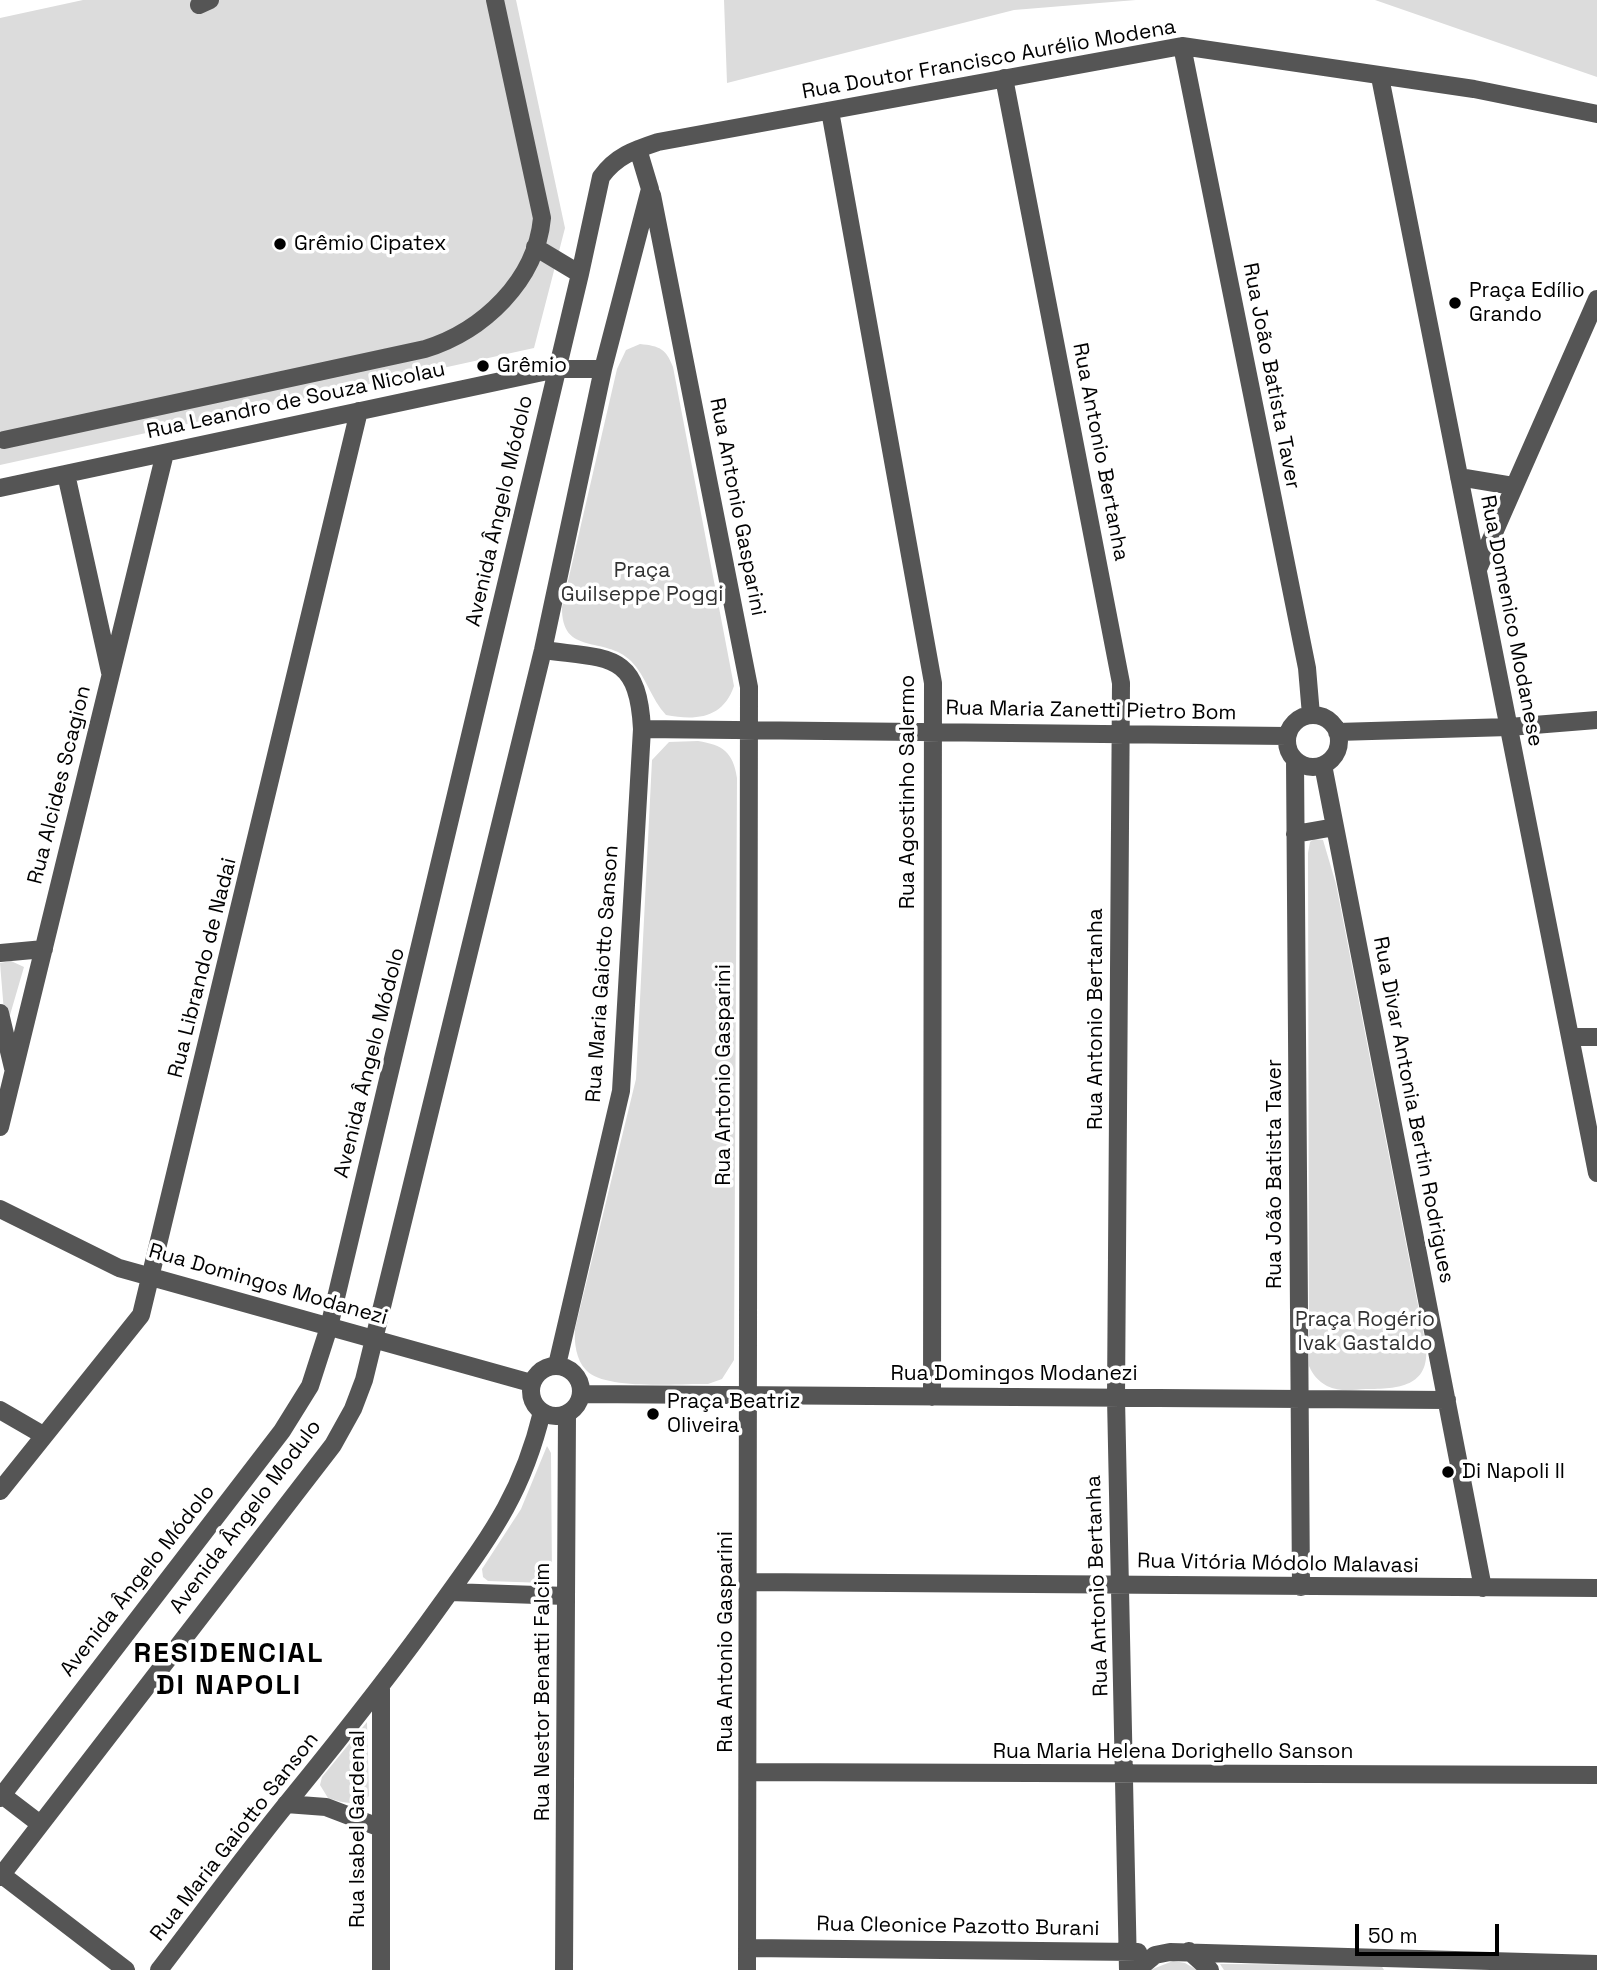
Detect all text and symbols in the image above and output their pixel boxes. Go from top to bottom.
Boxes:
street label: Rua Doutor Francisco Aurélio Modena [800,15,1178,105]
place label: Grêmio Cipatex [294,231,446,257]
marker: Grêmio Cipatex [272,236,288,252]
street label: Rua João Batista Taver [1237,261,1305,491]
place label: Praça Edílio Grando [1469,278,1585,328]
marker: Praça Edílio Grando [1447,295,1463,311]
street label: Rua Antonio Bertanha [1066,341,1134,563]
place label: Grêmio [497,353,567,379]
street label: Rua Leandro de Souza Nicolau [144,357,448,445]
marker: Grêmio [475,358,491,374]
street label: Avenida Ângelo Módolo [461,393,539,629]
street label: Rua Antonio Gasparini [703,396,771,618]
street label: Rua Domenico Modanese [1474,493,1548,749]
park label: Praça Guilseppe Poggi [561,558,723,608]
street label: Rua Agostinho Salermo [895,675,921,909]
street label: Rua Alcides Scagion [23,683,97,887]
street label: Rua Maria Zanetti Pietro Bom [945,696,1237,726]
street label: Rua Maria Gaiotto Sanson [581,844,625,1104]
street label: Rua Librando de Nadai [163,855,243,1081]
street label: Rua Antonio Bertanha [1083,908,1109,1130]
street label: Rua Divar Antonia Bertin Rodrigues [1367,935,1459,1285]
street label: Avenida Ângelo Módolo [329,945,411,1181]
street label: Rua Antonio Gasparini [711,964,737,1186]
street label: Rua João Batista Taver [1262,1059,1288,1289]
street label: Rua Domingos Modanezi [146,1239,390,1331]
park label: Praça Rogério Ivak Gastaldo [1295,1307,1435,1357]
street label: Rua Domingos Modanezi [890,1361,1138,1387]
place label: Praça Beatriz Oliveira [667,1389,800,1439]
marker: Praça Beatriz Oliveira [645,1406,661,1422]
street label: Avenida Ângelo Modulo [165,1415,327,1619]
place label: Di Napoli II [1462,1459,1565,1485]
marker: Di Napoli II [1440,1464,1456,1480]
street label: Rua Antonio Bertanha [1082,1475,1114,1697]
street label: Avenida Ângelo Módolo [55,1480,221,1682]
street label: Rua Antonio Gasparini [713,1531,739,1753]
street label: Rua Vitória Módolo Malavasi [1137,1549,1419,1579]
street label: Rua Nestor Benatti Falcim [530,1563,556,1821]
district label: RESIDENCIAL DI NAPOLI [135,1637,323,1703]
street label: Rua Maria Gaiotto Sanson [146,1728,324,1946]
street label: Rua Isabel Gardenal [345,1730,371,1928]
street label: Rua Maria Helena Dorighello Sanson [993,1739,1353,1765]
scale bar [1359,1910,1502,1954]
street label: Rua Cleonice Pazotto Burani [816,1912,1100,1942]
text: 50 m [1368,1922,1418,1949]

